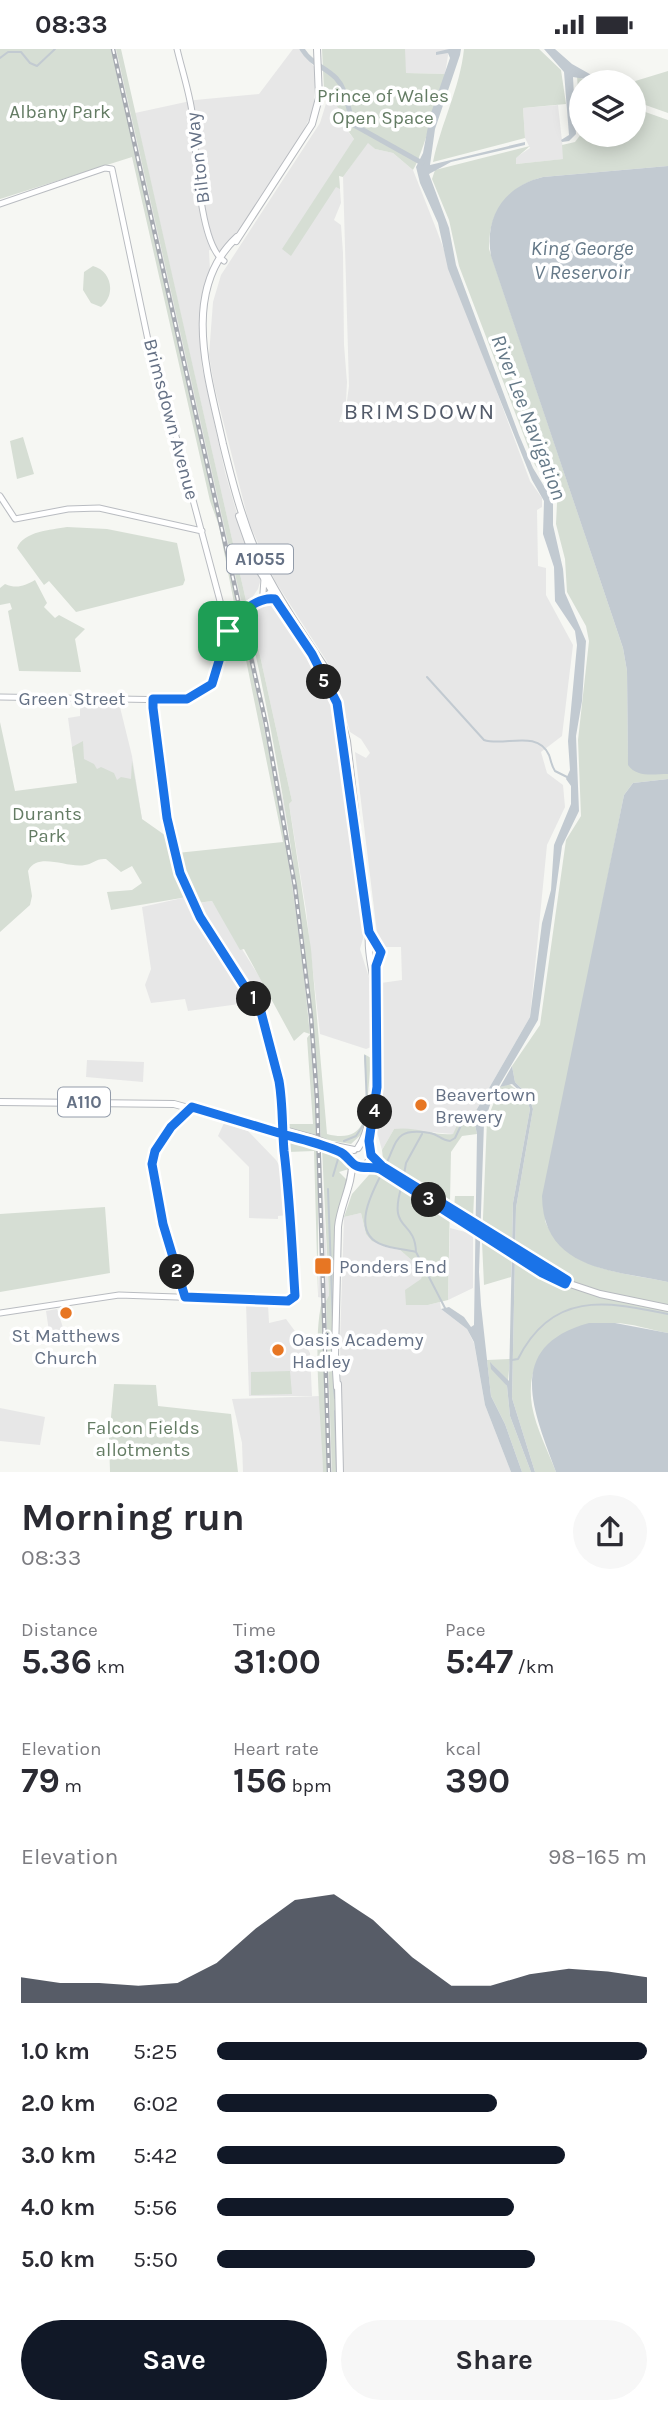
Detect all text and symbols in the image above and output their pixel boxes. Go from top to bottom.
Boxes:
text: 08:33 [35,9,108,40]
map controls [569,70,646,147]
button: layers [569,70,646,147]
park label: Prince of Wales Open Space [317,85,449,129]
park label: Albany Park [9,101,111,123]
street label: Bilton Way [181,111,215,205]
water label: King George V Reservoir [530,236,634,284]
water label: River Lee Navigation [486,331,572,503]
street label: Brimsdown Avenue [139,336,203,502]
district label: BRIMSDOWN [344,398,496,425]
road number: A1055 [227,545,293,573]
pin [198,601,258,661]
icon: arrive [209,612,247,650]
pin: 5 [306,665,342,699]
text: 5 [318,670,329,692]
street label: Green Street [19,688,125,710]
park label: Durants Park [12,803,82,847]
pin: 1 [236,981,272,1017]
text: 1 [250,987,257,1009]
place label: Beavertown Brewery [435,1084,536,1128]
road number: A110 [58,1087,110,1117]
pin: 4 [358,1095,392,1129]
marker: Beavertown Brewery [413,1097,429,1113]
text: 4 [369,1100,380,1122]
pin: 3 [412,1183,446,1217]
text: 3 [423,1188,434,1210]
pin: 2 [160,1255,194,1289]
marker: Ponders End [313,1256,333,1276]
place label: Ponders End [339,1256,447,1278]
text: 2 [171,1260,182,1282]
marker: St Matthews Church [58,1305,74,1321]
place label: St Matthews Church [12,1325,120,1369]
place label: Oasis Academy Hadley [292,1329,424,1373]
marker: Oasis Academy Hadley [270,1342,286,1358]
park label: Falcon Fields allotments [86,1417,200,1461]
text: Morning run [21,1495,245,1540]
button: share [573,1495,647,1569]
text: 08:33 [21,1544,81,1571]
text: Distance [21,1619,98,1641]
text: Time [233,1619,276,1641]
text: Pace [445,1619,486,1641]
text: 5.36 [21,1641,92,1682]
text: 31:00 [233,1641,321,1682]
text: 5:47 [445,1641,513,1682]
text: km [92,1656,125,1678]
text: /km [513,1656,554,1678]
text: Elevation [21,1738,101,1760]
text: Heart rate [233,1738,319,1760]
text: kcal [445,1738,481,1760]
text: 79 [21,1760,60,1801]
text: 156 [233,1760,287,1801]
text: 390 [445,1760,510,1801]
text: m [60,1775,82,1797]
text: bpm [287,1775,332,1797]
text: Elevation [21,1843,118,1870]
text: 98–165 m [548,1843,647,1870]
text: 1.0 km [21,2038,90,2065]
text: 5:25 [133,2038,178,2065]
text: 2.0 km [21,2090,96,2117]
text: 6:02 [133,2090,178,2117]
text: 3.0 km [21,2142,96,2169]
text: 5:42 [133,2142,177,2169]
text: 4.0 km [21,2194,95,2221]
text: 5:56 [133,2194,177,2221]
text: 5.0 km [21,2246,95,2273]
text: 5:50 [133,2246,178,2273]
button: Save [21,2320,327,2400]
button: Share [341,2320,647,2400]

